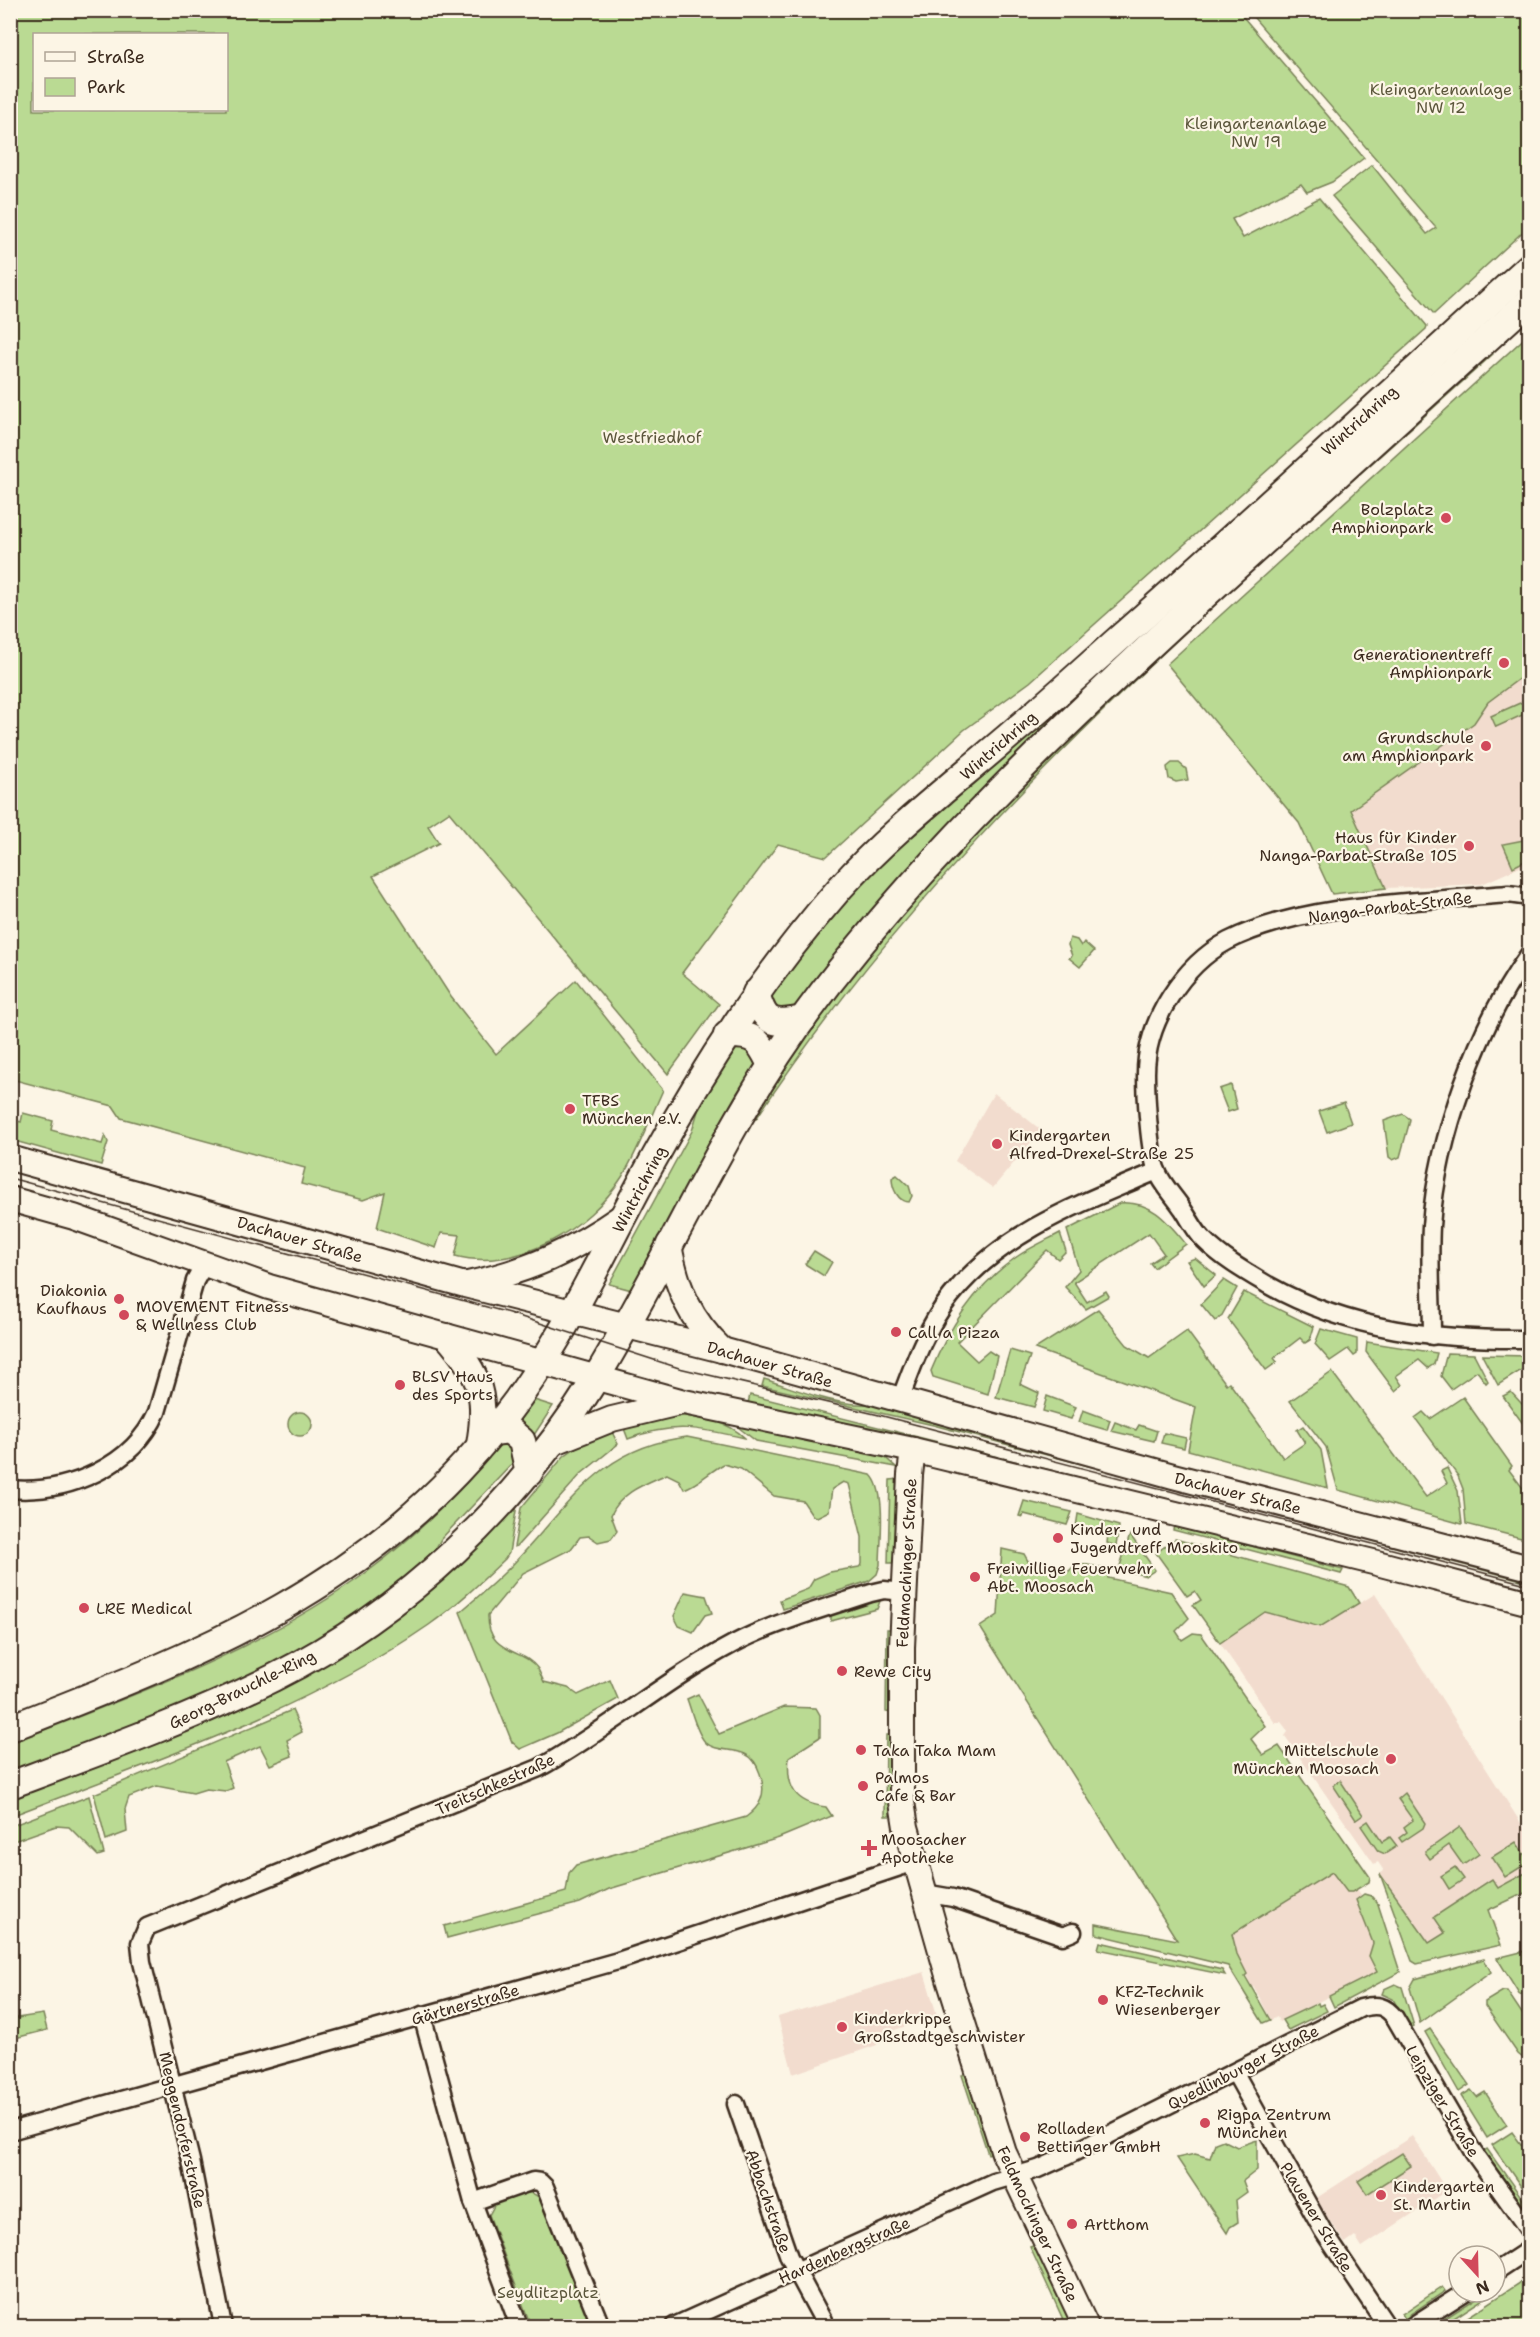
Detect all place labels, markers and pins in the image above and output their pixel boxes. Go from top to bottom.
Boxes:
place label: Bolzplatz Amphionpark [1331,499,1434,538]
marker: Bolzplatz Amphionpark [1439,511,1453,525]
place label: Generationentreff Amphionpark [1353,644,1493,683]
marker: Generationentreff Amphionpark [1497,656,1511,670]
place label: Grundschule am Amphionpark [1342,727,1474,766]
marker: Grundschule am Amphionpark [1479,739,1493,753]
place label: Haus für Kinder Nanga-Parbat-Straße 105 [1259,827,1457,866]
marker: Haus für Kinder Nanga-Parbat-Straße 105 [1462,839,1476,853]
place label: TFBS München e.V. [582,1090,682,1129]
marker: TFBS München e.V. [563,1102,577,1116]
place label: Kindergarten Alfred-Drexel-Straße 25 [1009,1125,1194,1164]
marker: Kindergarten Alfred-Drexel-Straße 25 [990,1137,1004,1151]
place label: Diakonia Kaufhaus [36,1280,107,1319]
marker: Diakonia Kaufhaus [112,1292,126,1306]
place label: MOVEMENT Fitness & Wellness Club [136,1296,289,1335]
marker: MOVEMENT Fitness & Wellness Club [117,1308,131,1322]
place label: Call a Pizza [908,1322,1000,1343]
marker: Call a Pizza [889,1325,903,1339]
place label: BLSV Haus des Sports [412,1366,494,1405]
marker: BLSV Haus des Sports [393,1378,407,1392]
place label: Kinder- und Jugendtreff Mooskito [1070,1519,1238,1558]
marker: Kinder- und Jugendtreff Mooskito [1051,1531,1065,1545]
place label: Freiwillige Feuerwehr Abt. Moosach [987,1558,1154,1597]
marker: Freiwillige Feuerwehr Abt. Moosach [968,1570,982,1584]
place label: LRE Medical [96,1598,192,1619]
marker: LRE Medical [77,1601,91,1615]
place label: Rewe City [854,1661,932,1682]
marker: Rewe City [835,1664,849,1678]
place label: Taka Taka Mam [873,1740,996,1761]
place label: Mittelschule München Moosach [1233,1740,1379,1779]
marker: Taka Taka Mam [854,1743,868,1757]
marker: Mittelschule München Moosach [1384,1752,1398,1766]
place label: Palmos Cafe & Bar [875,1767,956,1806]
marker: Palmos Cafe & Bar [856,1779,870,1793]
place label: Moosacher Apotheke [881,1829,967,1868]
marker: Moosacher Apotheke [862,1841,876,1855]
place label: KFZ-Technik Wiesenberger [1115,1981,1221,2020]
marker: KFZ-Technik Wiesenberger [1096,1993,1110,2007]
place label: Kinderkrippe Großstadtgeschwister [854,2008,1026,2047]
marker: Kinderkrippe Großstadtgeschwister [835,2020,849,2034]
place label: Rigpa Zentrum München [1217,2104,1331,2143]
marker: Rigpa Zentrum München [1198,2116,1212,2130]
place label: Rolladen Bettinger GmbH [1037,2118,1161,2157]
marker: Rolladen Bettinger GmbH [1018,2130,1032,2144]
place label: Kindergarten St. Martin [1393,2176,1495,2215]
marker: Kindergarten St. Martin [1374,2188,1388,2202]
place label: Artthom [1084,2214,1149,2235]
marker: Artthom [1065,2217,1079,2231]

